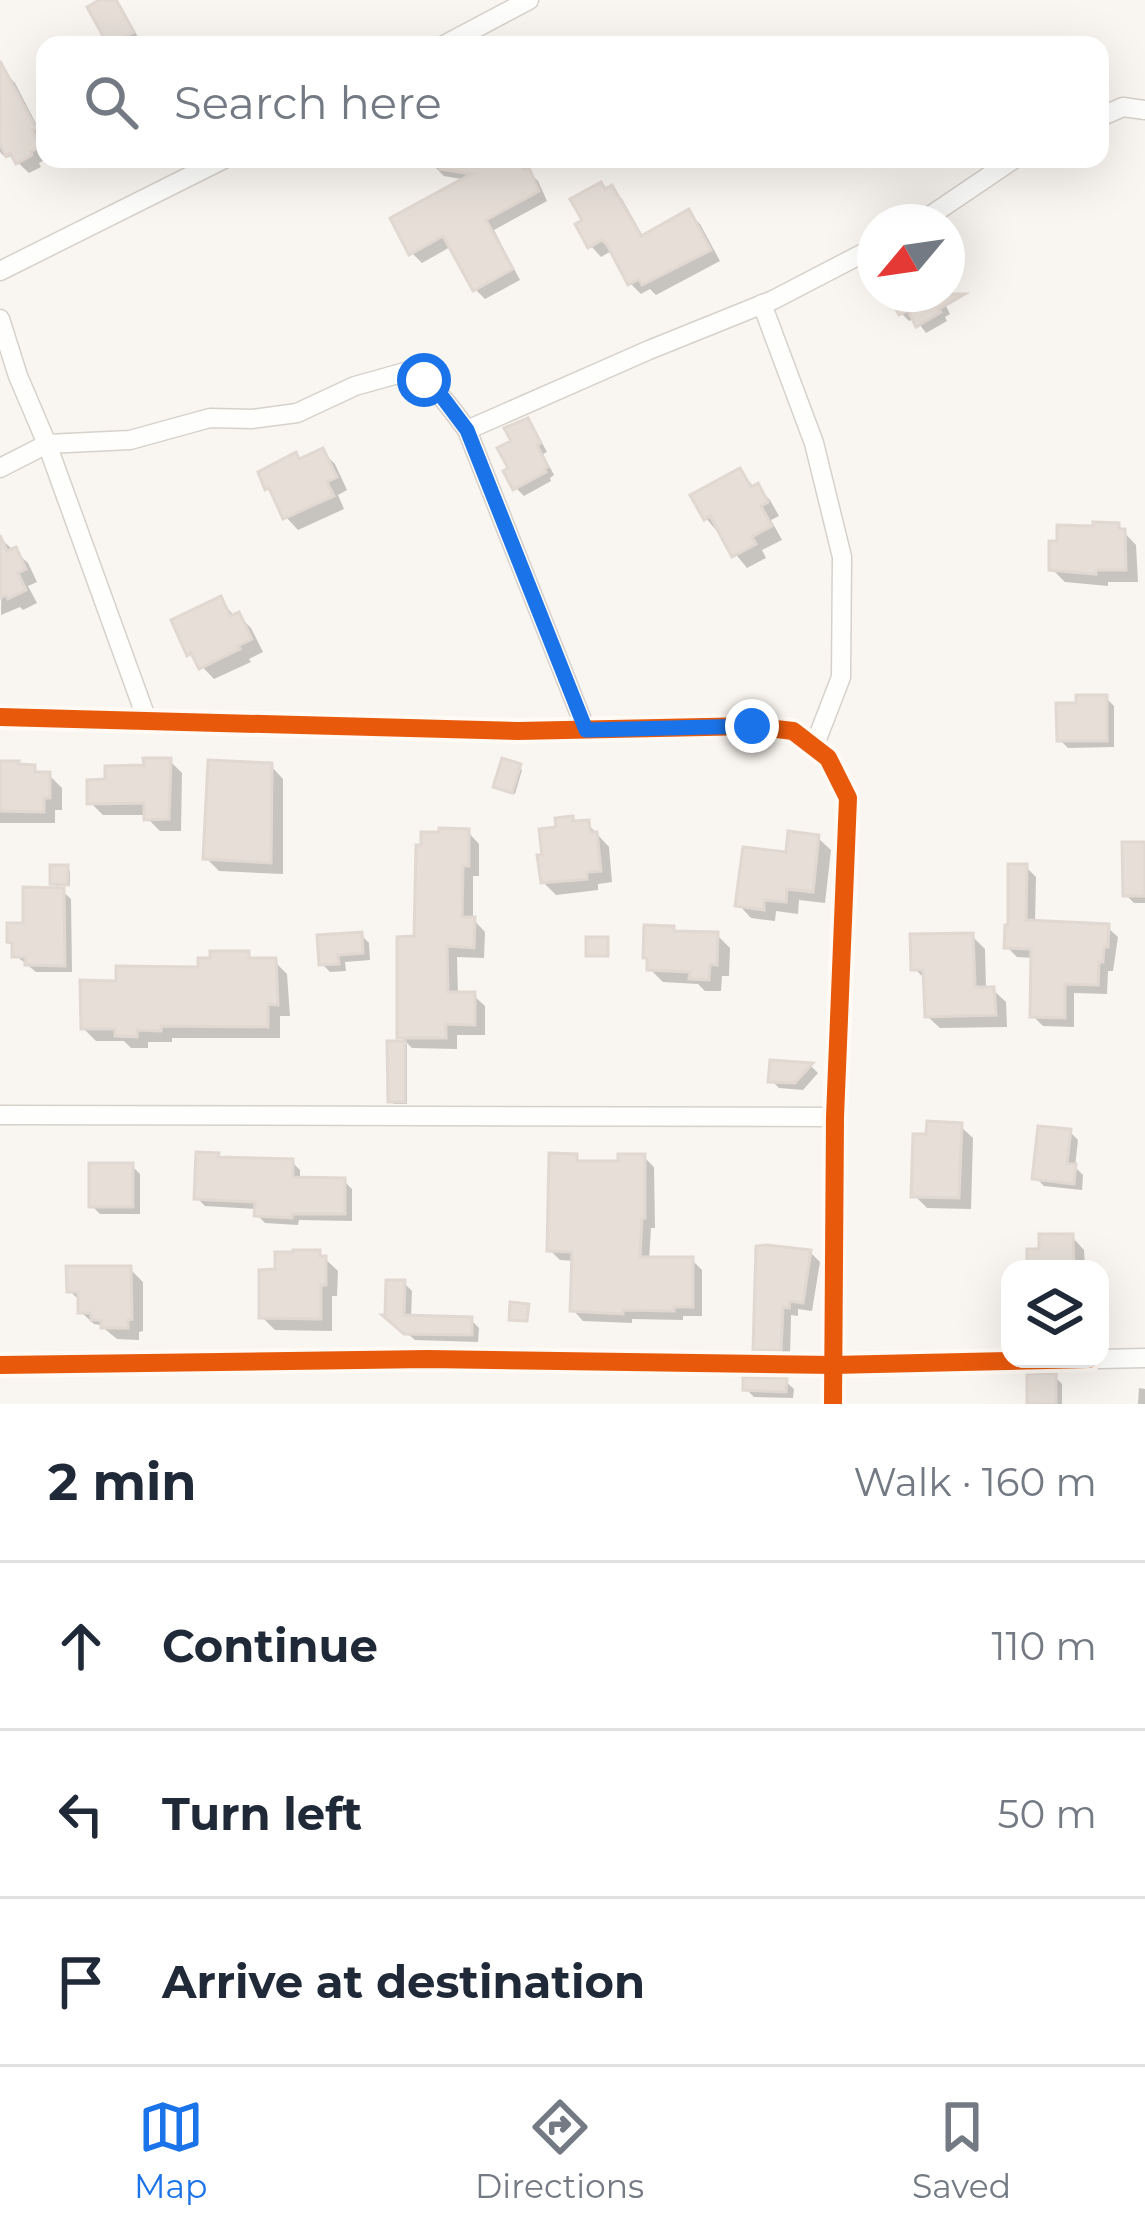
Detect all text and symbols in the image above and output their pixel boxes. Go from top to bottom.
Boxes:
search box [36,36,1109,168]
icon: search [78,69,144,135]
text: Search here [174,75,442,130]
north arrow [857,204,965,312]
route start [397,353,451,407]
route end [725,699,779,753]
map controls [1001,1260,1109,1368]
button: layers [1001,1260,1109,1368]
text: 2 min [48,1451,197,1513]
text: Walk · 160 m [853,1458,1097,1506]
icon: ahead [48,1613,114,1679]
text: Continue [162,1618,378,1673]
text: 110 m [991,1622,1097,1670]
icon: left [48,1781,114,1847]
text: Turn left [162,1786,362,1841]
text: 50 m [998,1790,1097,1838]
icon: arrive [48,1949,114,2015]
text: Arrive at destination [162,1954,645,2009]
tab: Map [134,2094,207,2206]
tab: Directions [475,2094,644,2206]
tab: Saved [912,2094,1011,2206]

